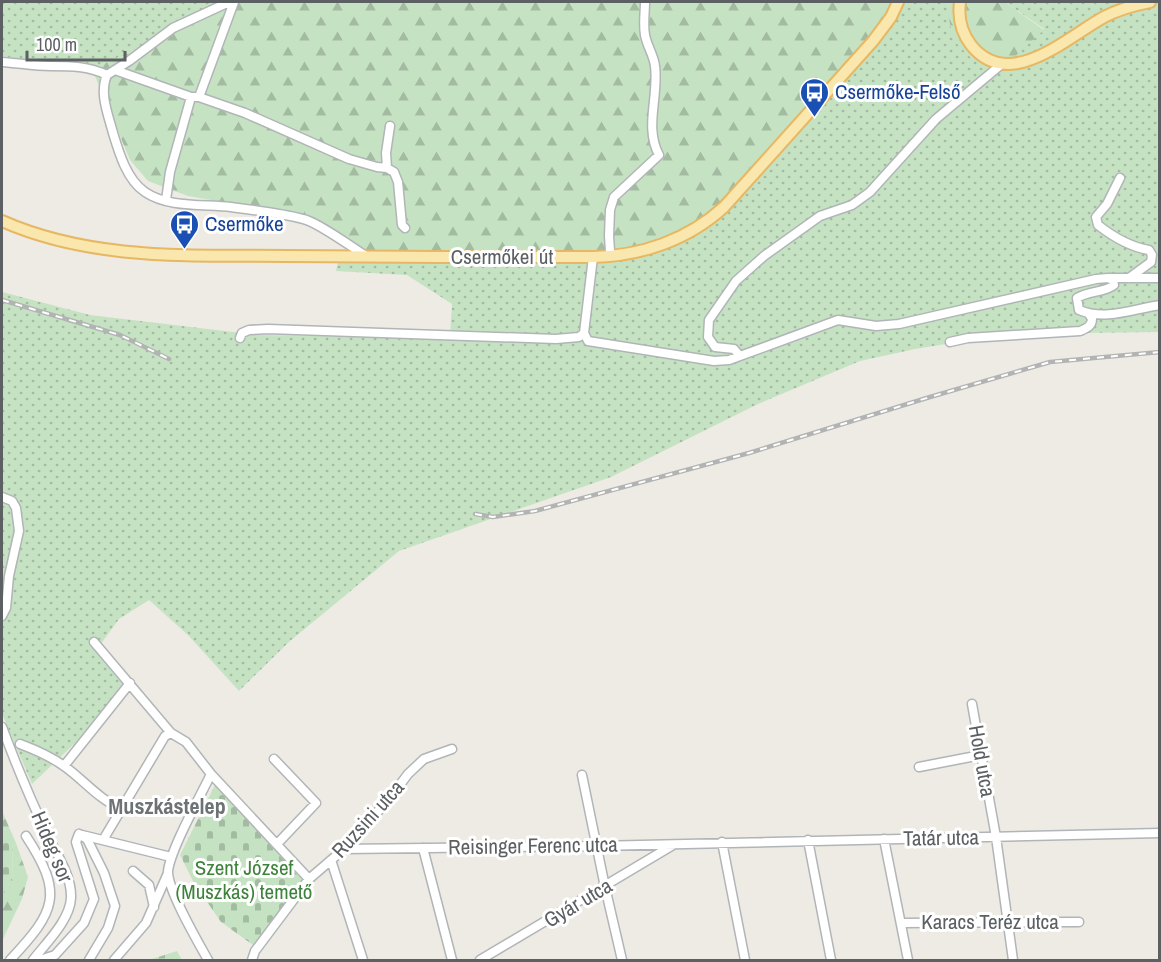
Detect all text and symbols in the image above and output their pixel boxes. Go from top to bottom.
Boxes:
scale bar [27,24,124,62]
text: 100 m [36,32,77,57]
bus stop icon: Csermőke-Felső [798,76,830,118]
place label: Csermőke-Felső [835,77,960,106]
bus stop icon: Csermőke [168,208,200,250]
place label: Csermőke [205,209,283,238]
street label: Csermőkei út [451,242,553,271]
street label: Hold utca [962,723,1003,800]
street label: Ruzsini utca [325,773,411,864]
district label: Muszkástelep [108,791,226,821]
street label: Hideg sor [25,807,80,887]
street label: Tatár utca [903,822,980,853]
street label: Reisinger Ferenc utca [448,830,618,861]
park label: Szent József (Muszkás) temető [176,853,312,906]
street label: Gyár utca [538,871,618,934]
street label: Karacs Teréz utca [921,907,1059,936]

